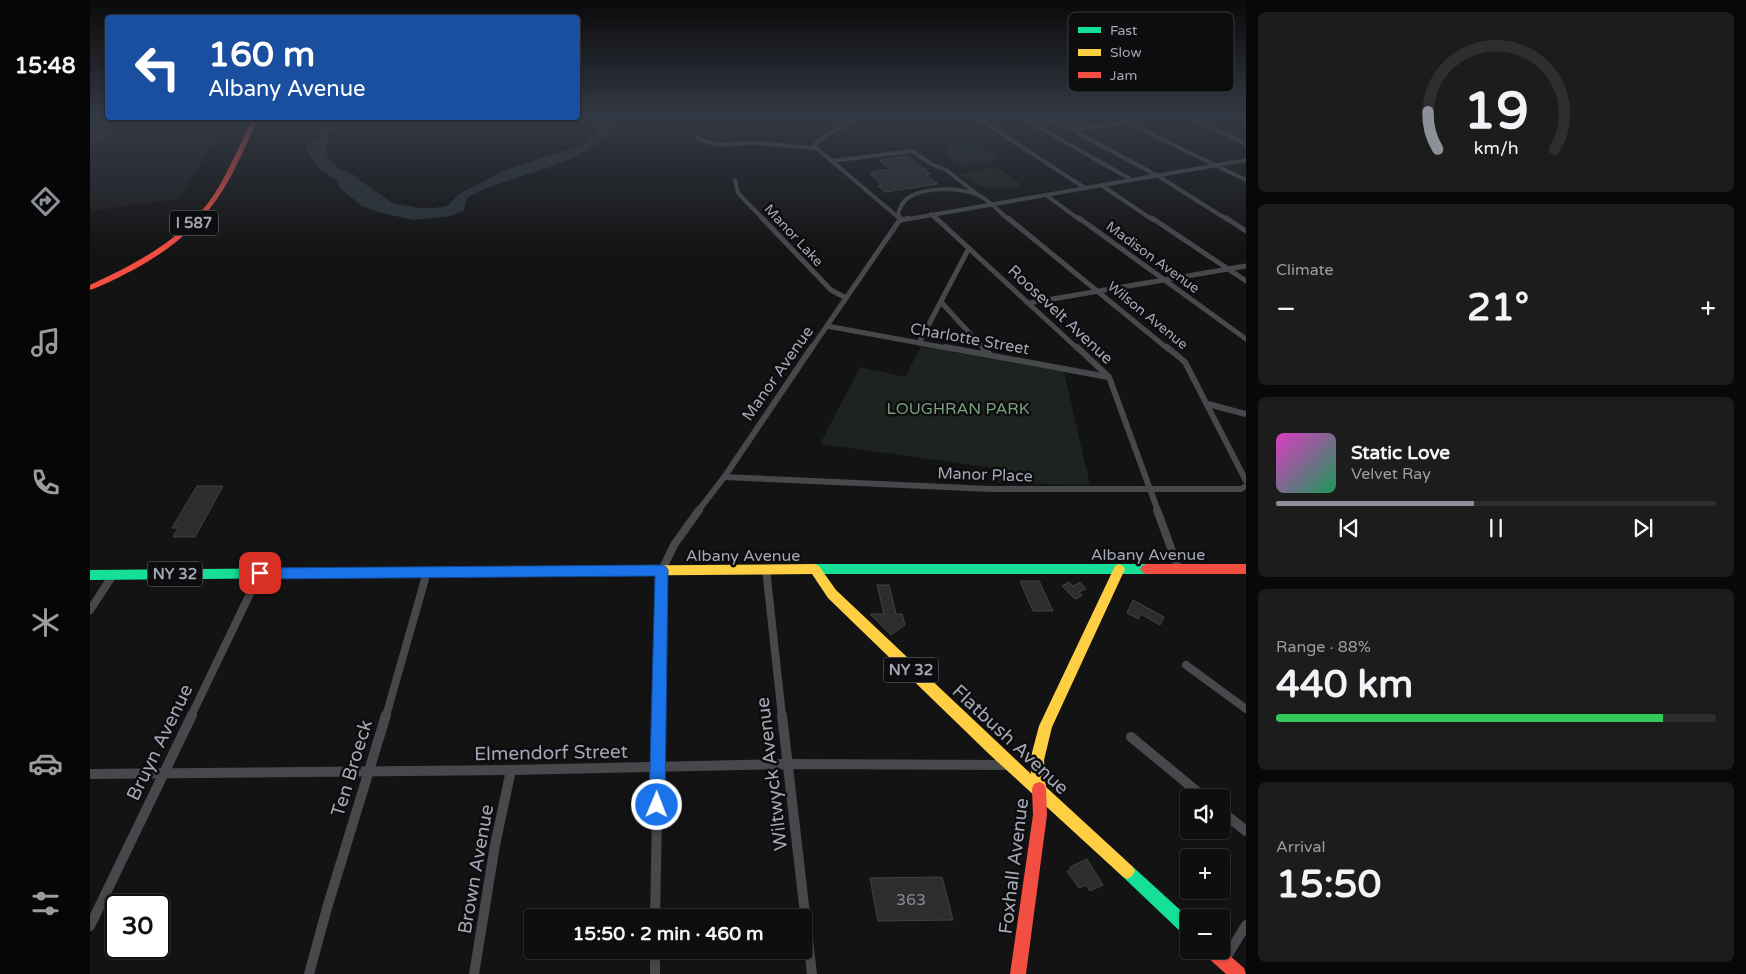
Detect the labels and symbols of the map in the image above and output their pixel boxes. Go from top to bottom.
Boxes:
legend [1068,12,1234,92]
text: Fast [1110,22,1138,39]
text: Slow [1110,44,1142,61]
text: Jam [1110,67,1137,84]
street label: Manor Lake [761,201,827,270]
road number: I 587 [170,210,218,236]
street label: Madison Avenue [1103,218,1203,297]
street label: Roosevelt Avenue [1004,261,1117,369]
street label: Wilson Avenue [1104,278,1191,353]
street label: Charlotte Street [909,319,1031,359]
street label: Manor Avenue [738,322,818,425]
park label: LOUGHRAN PARK [887,399,1030,419]
street label: Manor Place [937,463,1033,487]
street label: Albany Avenue [1091,545,1205,565]
street label: Albany Avenue [686,546,800,566]
pin [239,552,281,594]
road number: NY 32 [148,562,202,586]
road number: NY 32 [884,658,938,682]
street label: Flatbush Avenue [948,680,1073,799]
street label: Bruyn Avenue [122,681,198,804]
street label: Wiltwyck Avenue [752,696,792,852]
street label: Ten Broeck [327,717,377,820]
street label: Elmendorf Street [474,741,628,765]
position arrow [630,778,682,830]
street label: Foxhall Avenue [995,797,1033,935]
street label: Brown Avenue [454,803,498,936]
house number: 363 [896,890,926,910]
speed limit sign: 30 [105,894,170,959]

